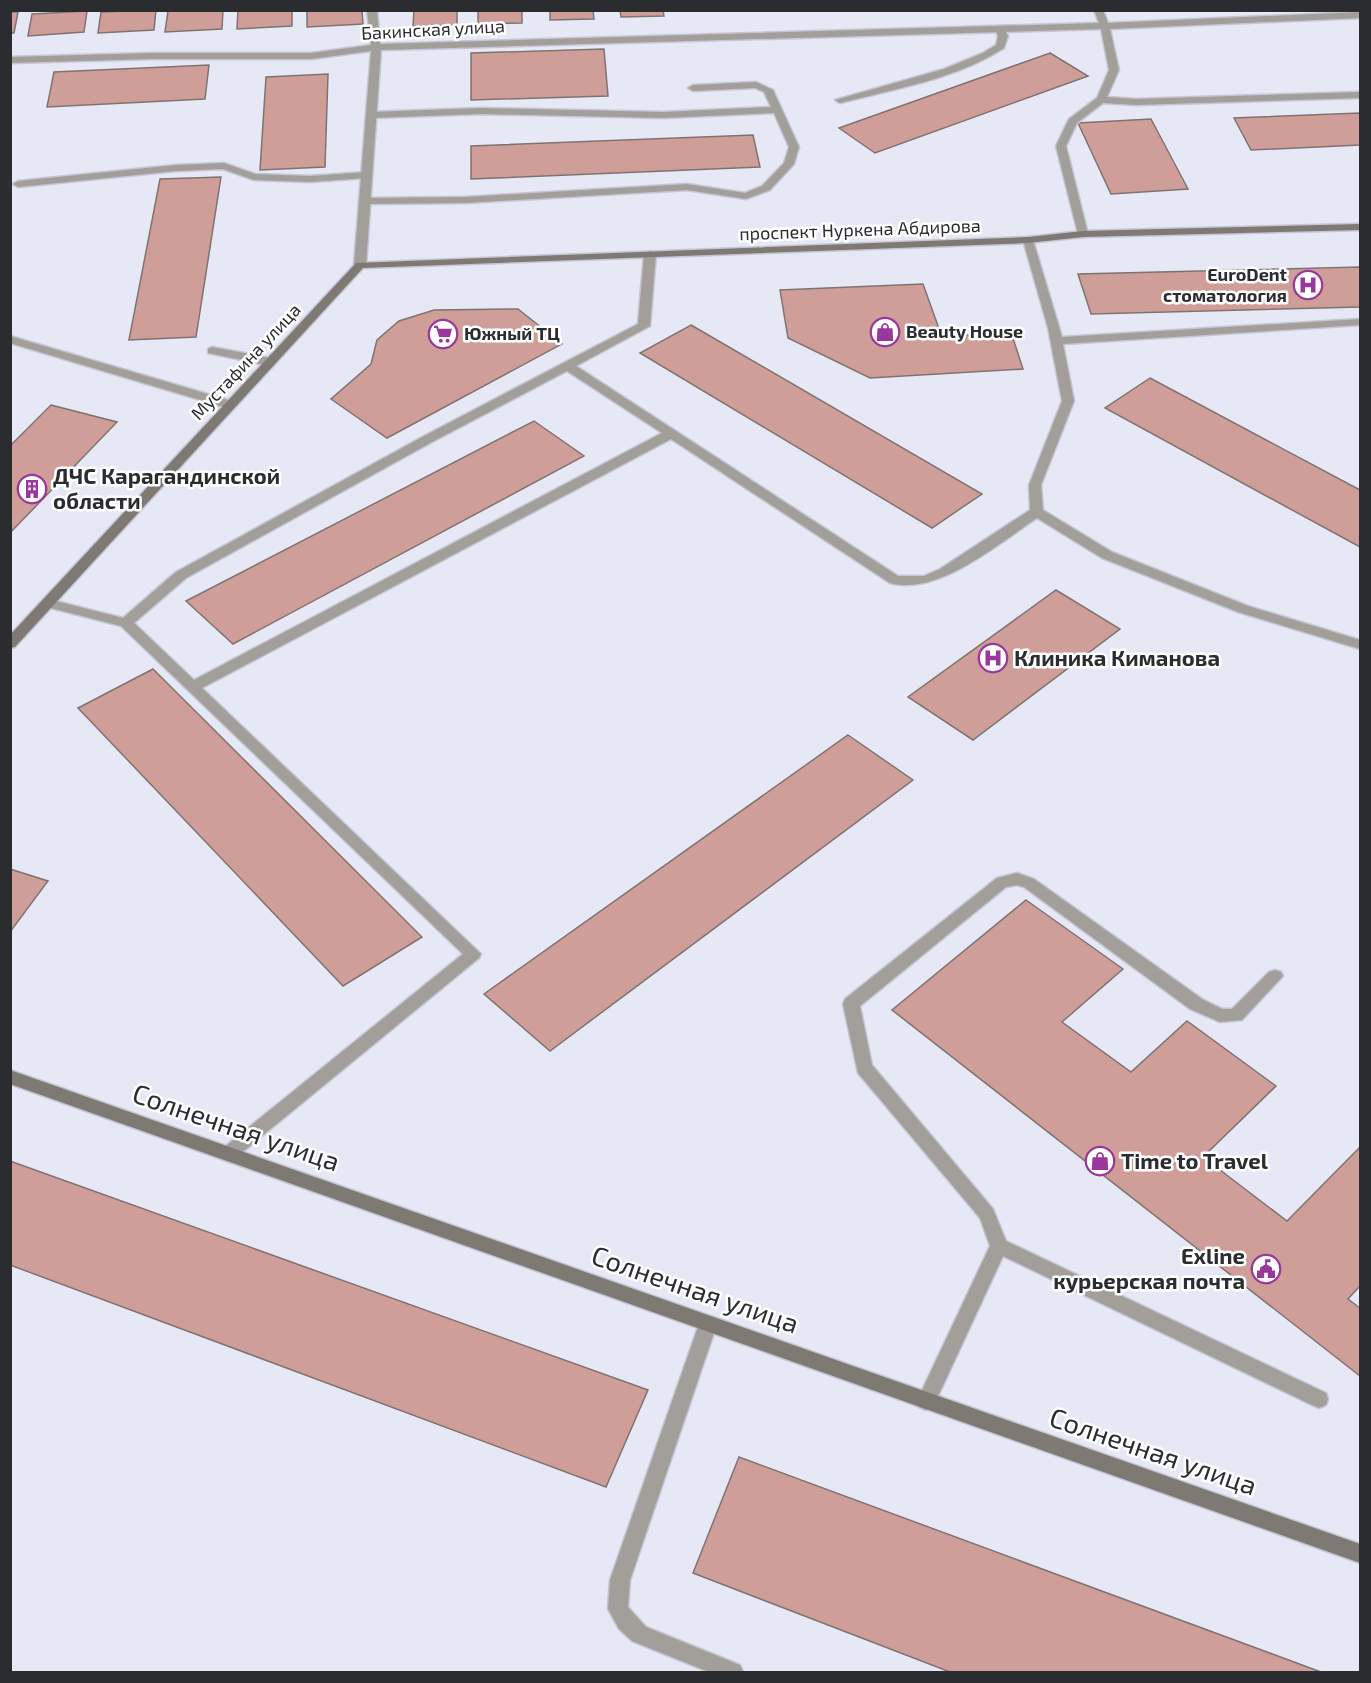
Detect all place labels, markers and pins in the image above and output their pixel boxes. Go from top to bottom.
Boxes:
place label: EuroDent стоматология [1163,263,1288,306]
hospital icon: EuroDent стоматология [1292,269,1324,301]
shop icon: Beauty House [869,316,901,348]
supermarket icon: Южный ТЦ [427,318,459,350]
place label: Beauty House [906,320,1023,342]
place label: Южный ТЦ [464,322,560,344]
place label: ДЧС Карагандинской области [53,462,280,513]
building icon: ДЧС Карагандинской области [16,473,48,505]
hospital icon: Клиника Киманова [977,642,1009,674]
place label: Клиника Киманова [1014,644,1220,670]
shop icon: Time to Travel [1084,1145,1116,1177]
place label: Time to Travel [1121,1147,1269,1173]
place label: Exline курьерская почта [1053,1242,1245,1293]
public building icon: Exline курьерская почта [1250,1253,1282,1285]

